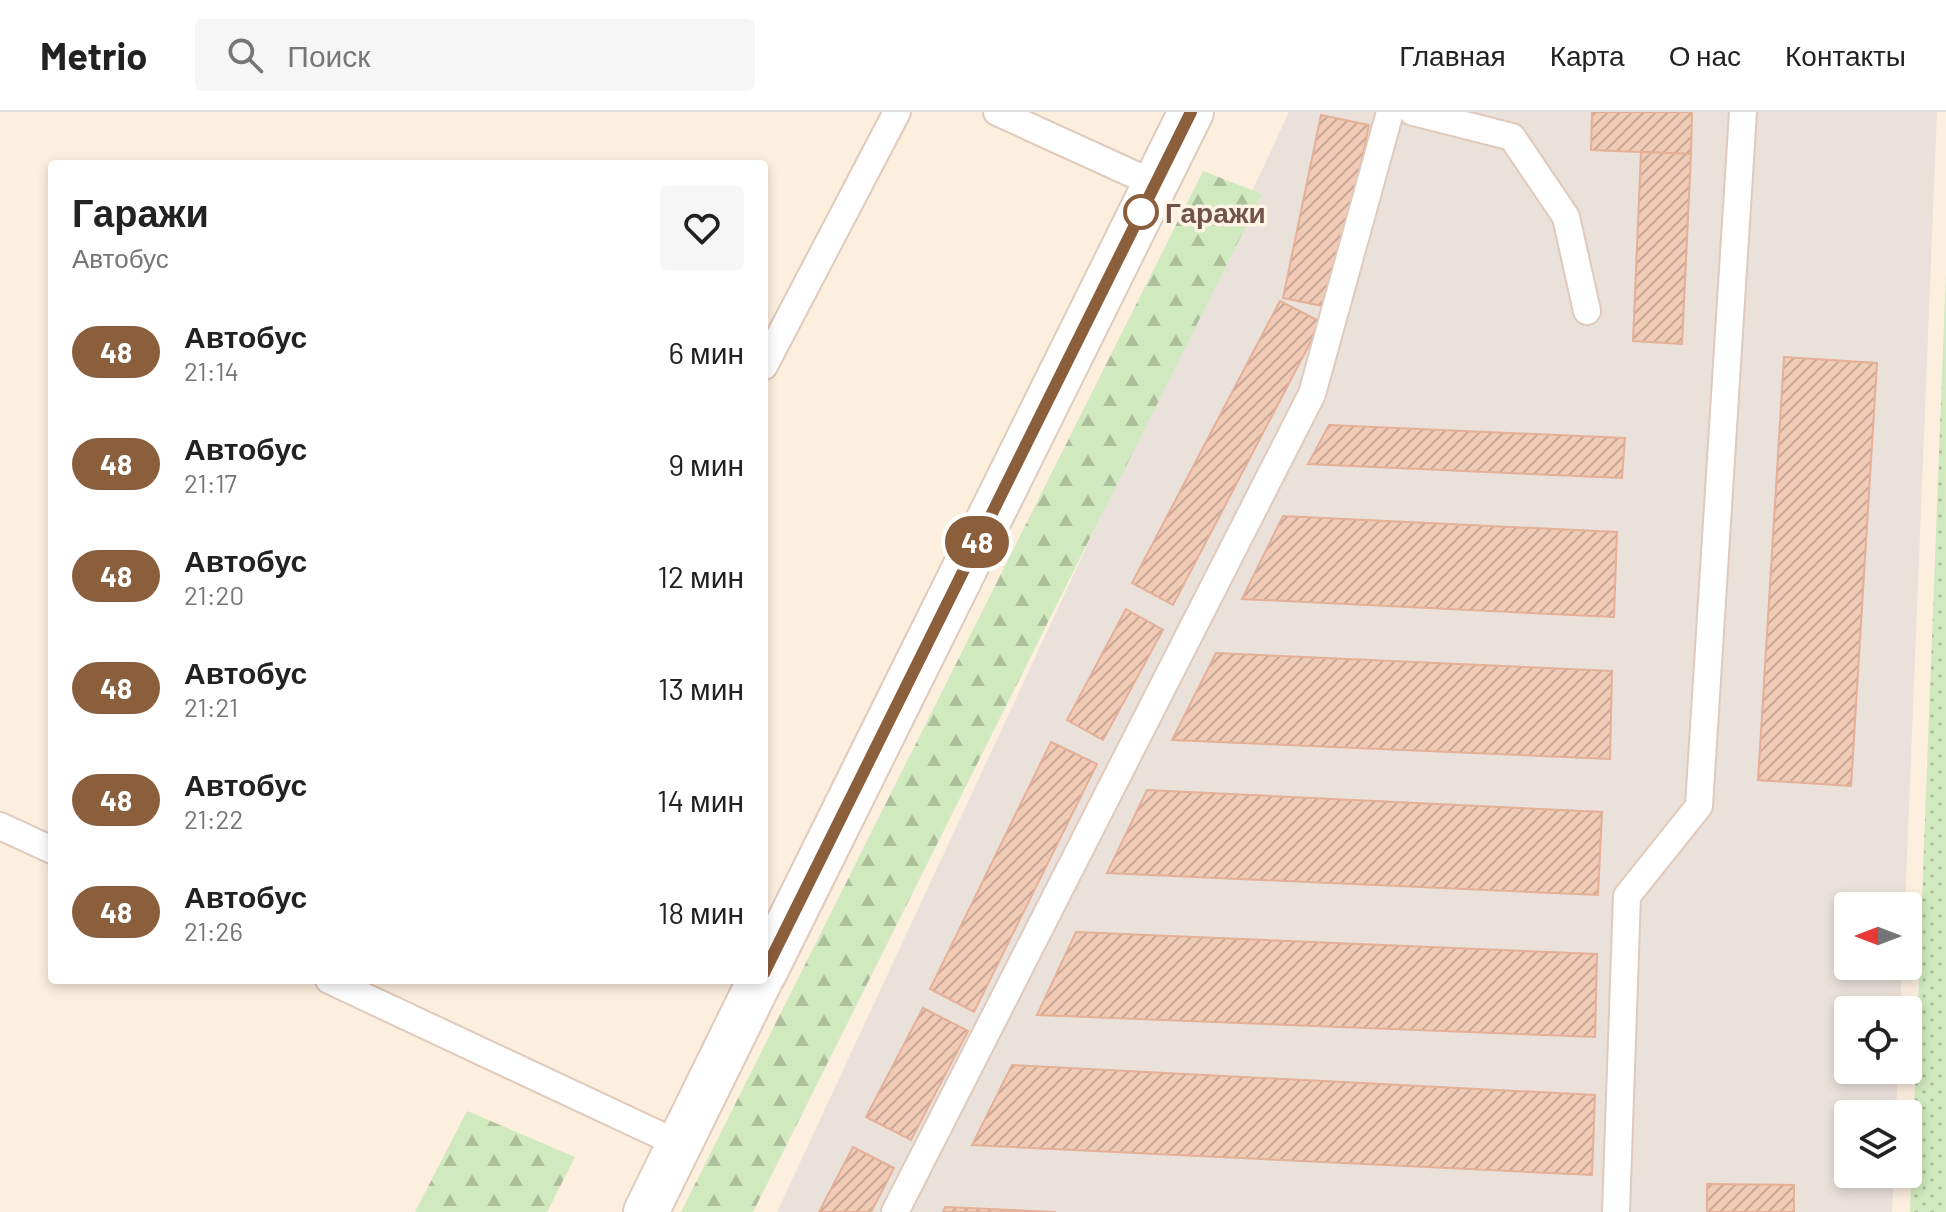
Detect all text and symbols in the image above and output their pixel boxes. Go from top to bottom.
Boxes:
search box [195,19,755,91]
text: Metrio [40,32,147,78]
icon: search [223,33,267,77]
text: Поиск [287,37,370,73]
text: Главная [1399,38,1506,72]
text: Карта [1550,38,1625,72]
text: О нас [1669,38,1741,72]
text: Контакты [1785,38,1906,72]
button: heart [660,186,744,270]
text: Гаражи [72,189,209,235]
marker: Гаражи [1124,195,1158,229]
place label: Гаражи [1165,195,1266,229]
text: Автобус [72,242,169,273]
text: Автобус [184,318,307,354]
text: 6 мин [669,334,744,370]
text: 48 [100,335,132,369]
text: 21:14 [184,355,239,386]
text: Автобус [184,430,307,466]
text: 9 мин [668,446,744,482]
text: 48 [100,447,132,481]
text: 21:17 [184,467,237,498]
line badge: 48 [941,516,1013,568]
text: 48 [961,525,993,559]
text: Автобус [184,542,307,578]
text: 12 мин [657,558,744,594]
text: 48 [100,559,132,593]
text: 21:20 [184,579,244,610]
text: Автобус [184,654,307,690]
text: 13 мин [658,670,744,706]
text: 48 [100,671,132,705]
text: 21:21 [184,691,238,722]
text: Автобус [184,766,307,802]
text: 14 мин [657,782,744,818]
text: 48 [100,783,132,817]
text: 21:22 [184,803,243,834]
text: Автобус [184,878,307,914]
north arrow [1834,892,1922,980]
map controls [1834,892,1922,1188]
text: 18 мин [658,894,744,930]
text: 48 [100,895,132,929]
text: 21:26 [184,915,243,946]
button: locate [1834,996,1922,1084]
button: layers [1834,1100,1922,1188]

